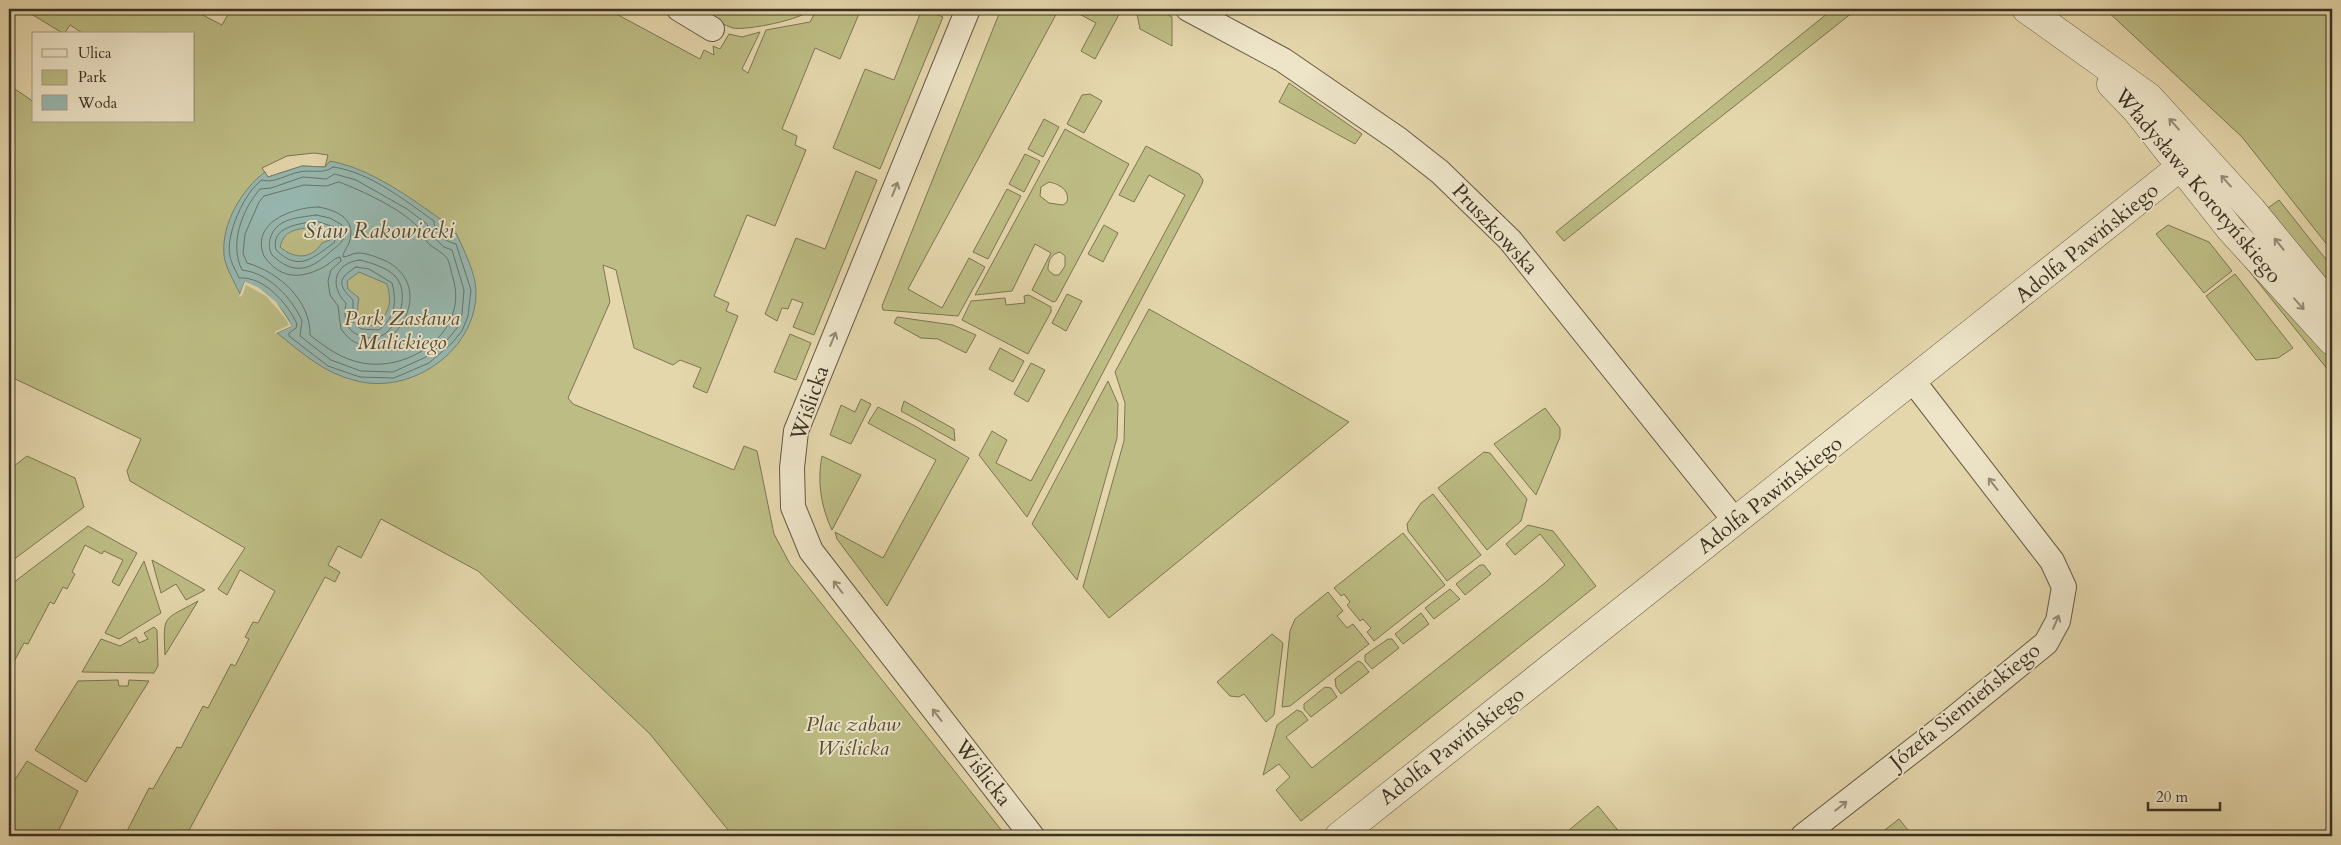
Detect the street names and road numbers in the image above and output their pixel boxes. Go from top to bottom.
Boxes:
street label: Władysława Korotyńskiego [2107,82,2288,290]
street label: Adolfa Pawińskiego [2009,176,2165,310]
street label: Pruszkowska [1445,177,1545,281]
street label: Wiślicka [783,362,836,445]
street label: Adolfa Pawińskiego [1691,429,1849,561]
street label: Józefa Siemieńskiego [1881,636,2047,778]
street label: Adolfa Pawińskiego [1373,680,1531,812]
street label: Wiślicka [947,733,1018,812]

